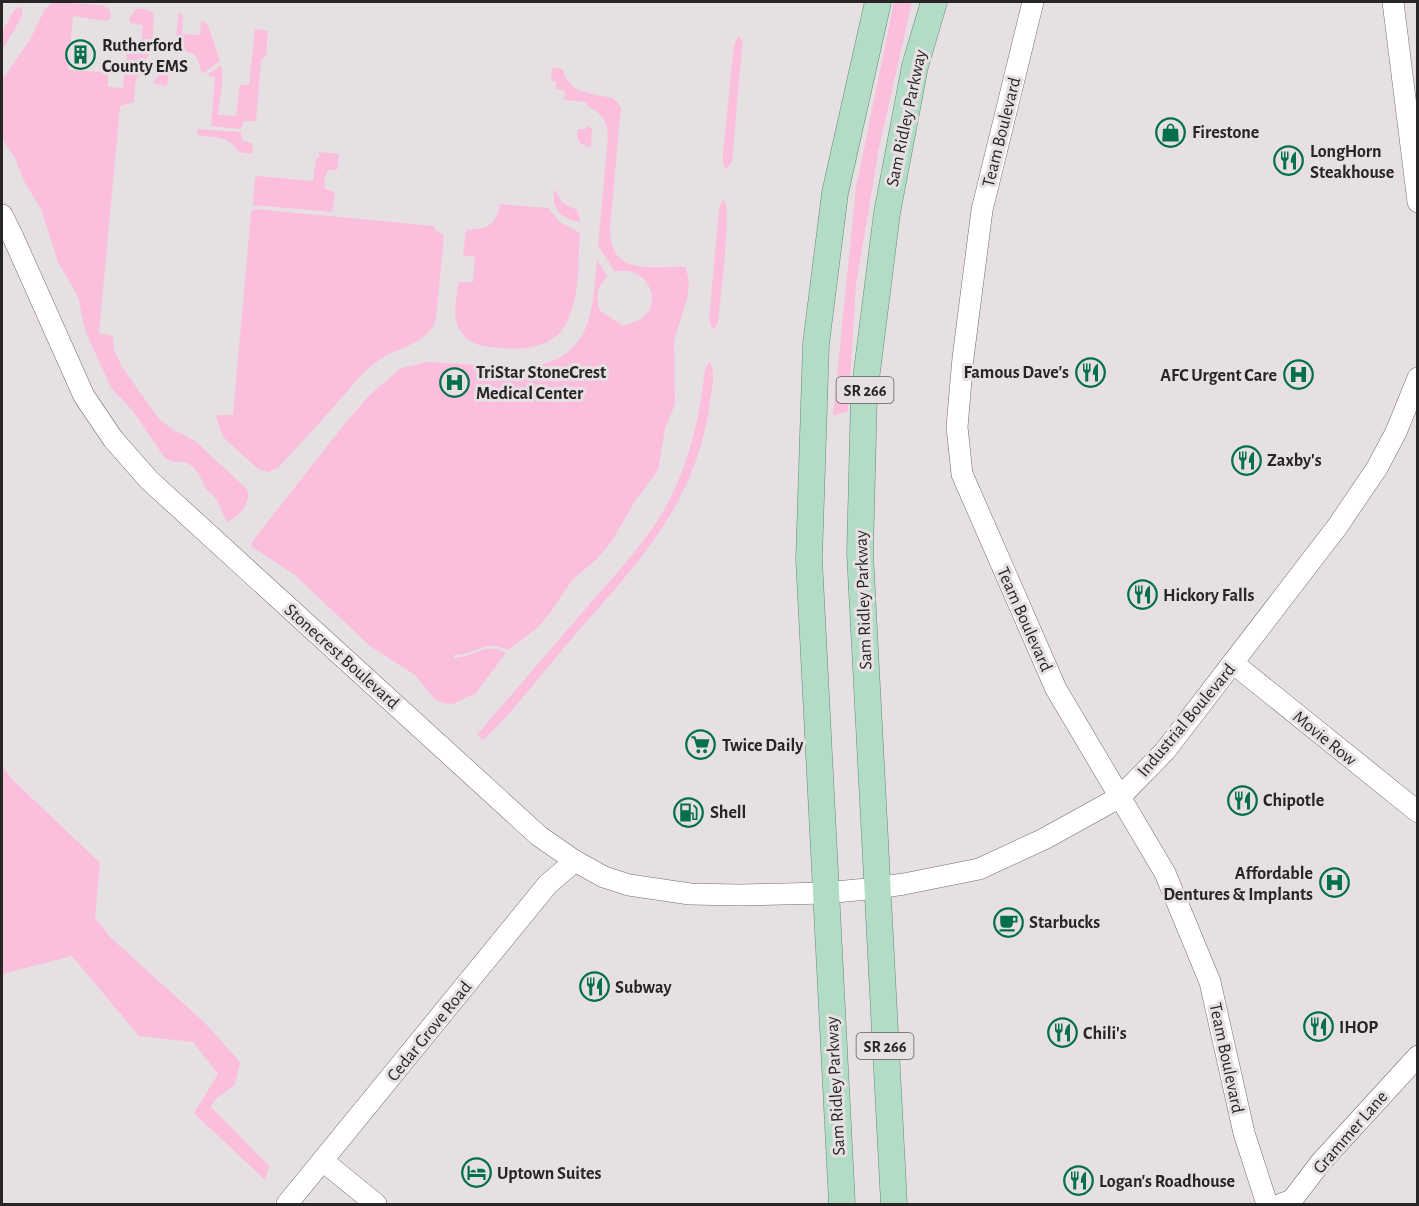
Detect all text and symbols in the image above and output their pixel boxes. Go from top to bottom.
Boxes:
place label: Rutherford County EMS [102,37,188,76]
building icon: Rutherford County EMS [65,39,97,71]
street label: Sam Ridley Parkway [884,48,930,188]
street label: Team Boulevard [980,76,1024,189]
shop icon: Firestone [1155,116,1187,148]
place label: Firestone [1192,124,1259,142]
place label: LongHorn Steakhouse [1310,143,1394,182]
restaurant icon: LongHorn Steakhouse [1273,145,1305,177]
restaurant icon: Famous Dave's [1074,356,1106,388]
hospital icon: AFC Urgent Care [1282,359,1314,391]
place label: TriStar StoneCrest Medical Center [476,364,606,403]
place label: Famous Dave's [964,364,1069,382]
hospital icon: TriStar StoneCrest Medical Center [439,366,471,398]
place label: AFC Urgent Care [1160,367,1277,385]
road number: SR 266 [836,377,894,403]
restaurant icon: Zaxby's [1230,444,1262,476]
place label: Zaxby's [1267,452,1322,470]
street label: Sam Ridley Parkway [853,530,875,670]
street label: Team Boulevard [993,564,1055,674]
restaurant icon: Hickory Falls [1126,579,1158,611]
place label: Hickory Falls [1163,587,1255,605]
street label: Stonecrest Boulevard [281,601,402,713]
street label: Industrial Boulevard [1134,661,1239,781]
street label: Movie Row [1289,708,1359,770]
supermarket icon: Twice Daily [685,729,717,761]
place label: Twice Daily [722,737,804,755]
restaurant icon: Chipotle [1226,784,1258,816]
place label: Chipotle [1263,792,1324,810]
fuel station icon: Shell [673,796,705,828]
place label: Shell [710,804,746,822]
place label: Affordable Dentures & Implants [1163,865,1313,904]
hospital icon: Affordable Dentures & Implants [1318,867,1350,899]
cafe icon: Starbucks [992,906,1024,938]
place label: Starbucks [1029,914,1100,932]
restaurant icon: Subway [578,971,610,1003]
street label: Cedar Grove Road [384,978,475,1085]
place label: Subway [615,979,672,997]
street label: Team Boulevard [1206,1001,1246,1115]
restaurant icon: IHOP [1302,1011,1334,1043]
street label: Sam Ridley Parkway [823,1016,849,1156]
restaurant icon: Chili's [1046,1017,1078,1049]
place label: IHOP [1339,1019,1378,1037]
place label: Chili's [1083,1025,1127,1043]
road number: SR 266 [856,1033,914,1059]
street label: Grammer Lane [1310,1088,1391,1177]
hotel icon: Uptown Suites [460,1157,492,1189]
place label: Uptown Suites [497,1165,601,1183]
restaurant icon: Logan's Roadhouse [1062,1165,1094,1197]
place label: Logan's Roadhouse [1099,1173,1235,1191]

